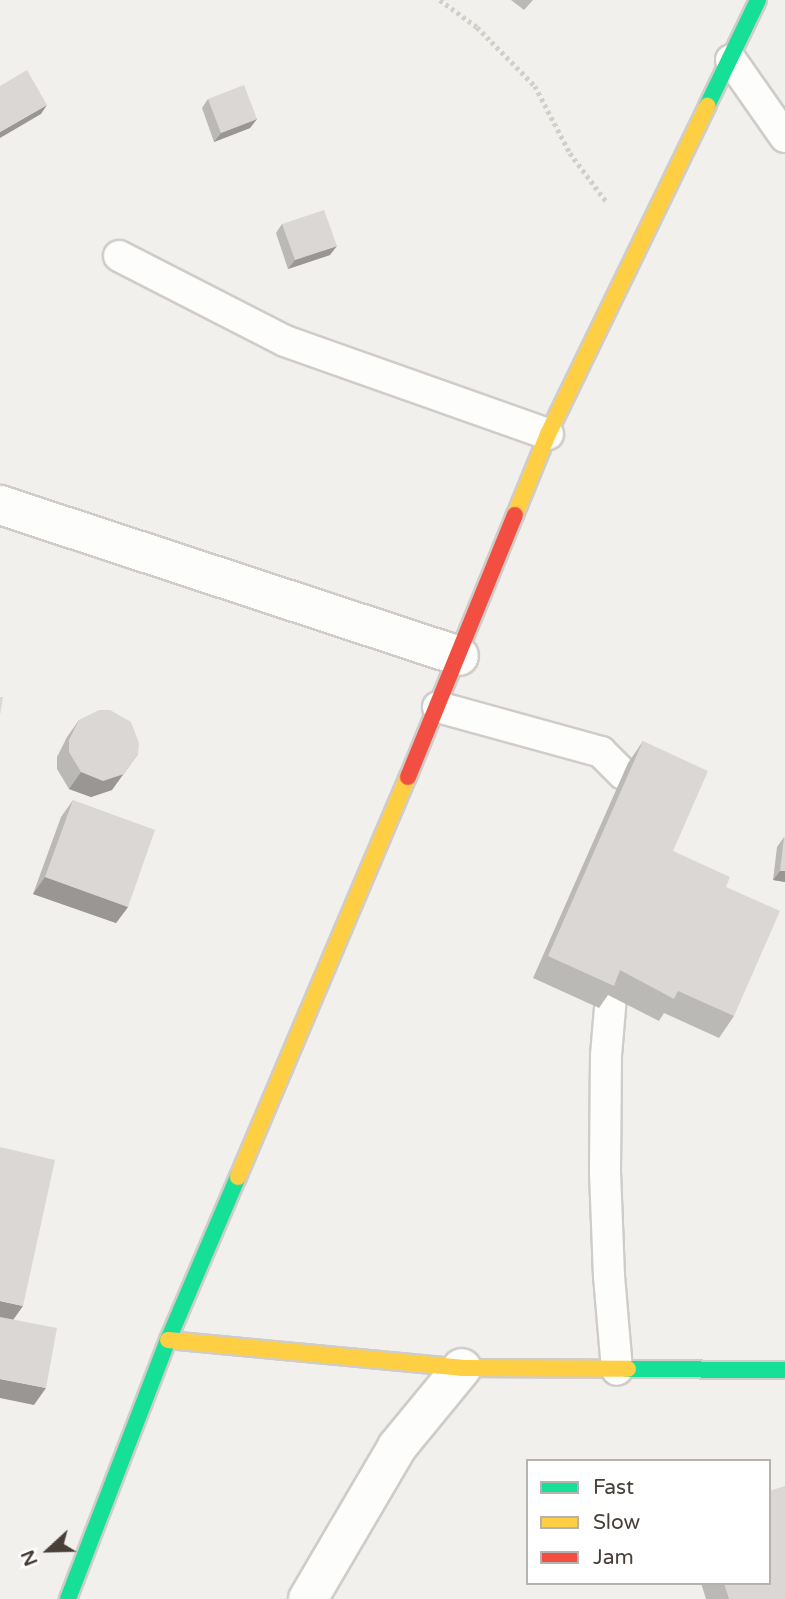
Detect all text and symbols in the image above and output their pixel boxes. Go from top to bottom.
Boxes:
legend [526,1459,771,1585]
text: Fast [593,1475,634,1500]
text: Slow [593,1510,640,1535]
north arrow [14,1515,84,1585]
text: Jam [593,1545,634,1570]
text: N [16,1547,43,1569]

